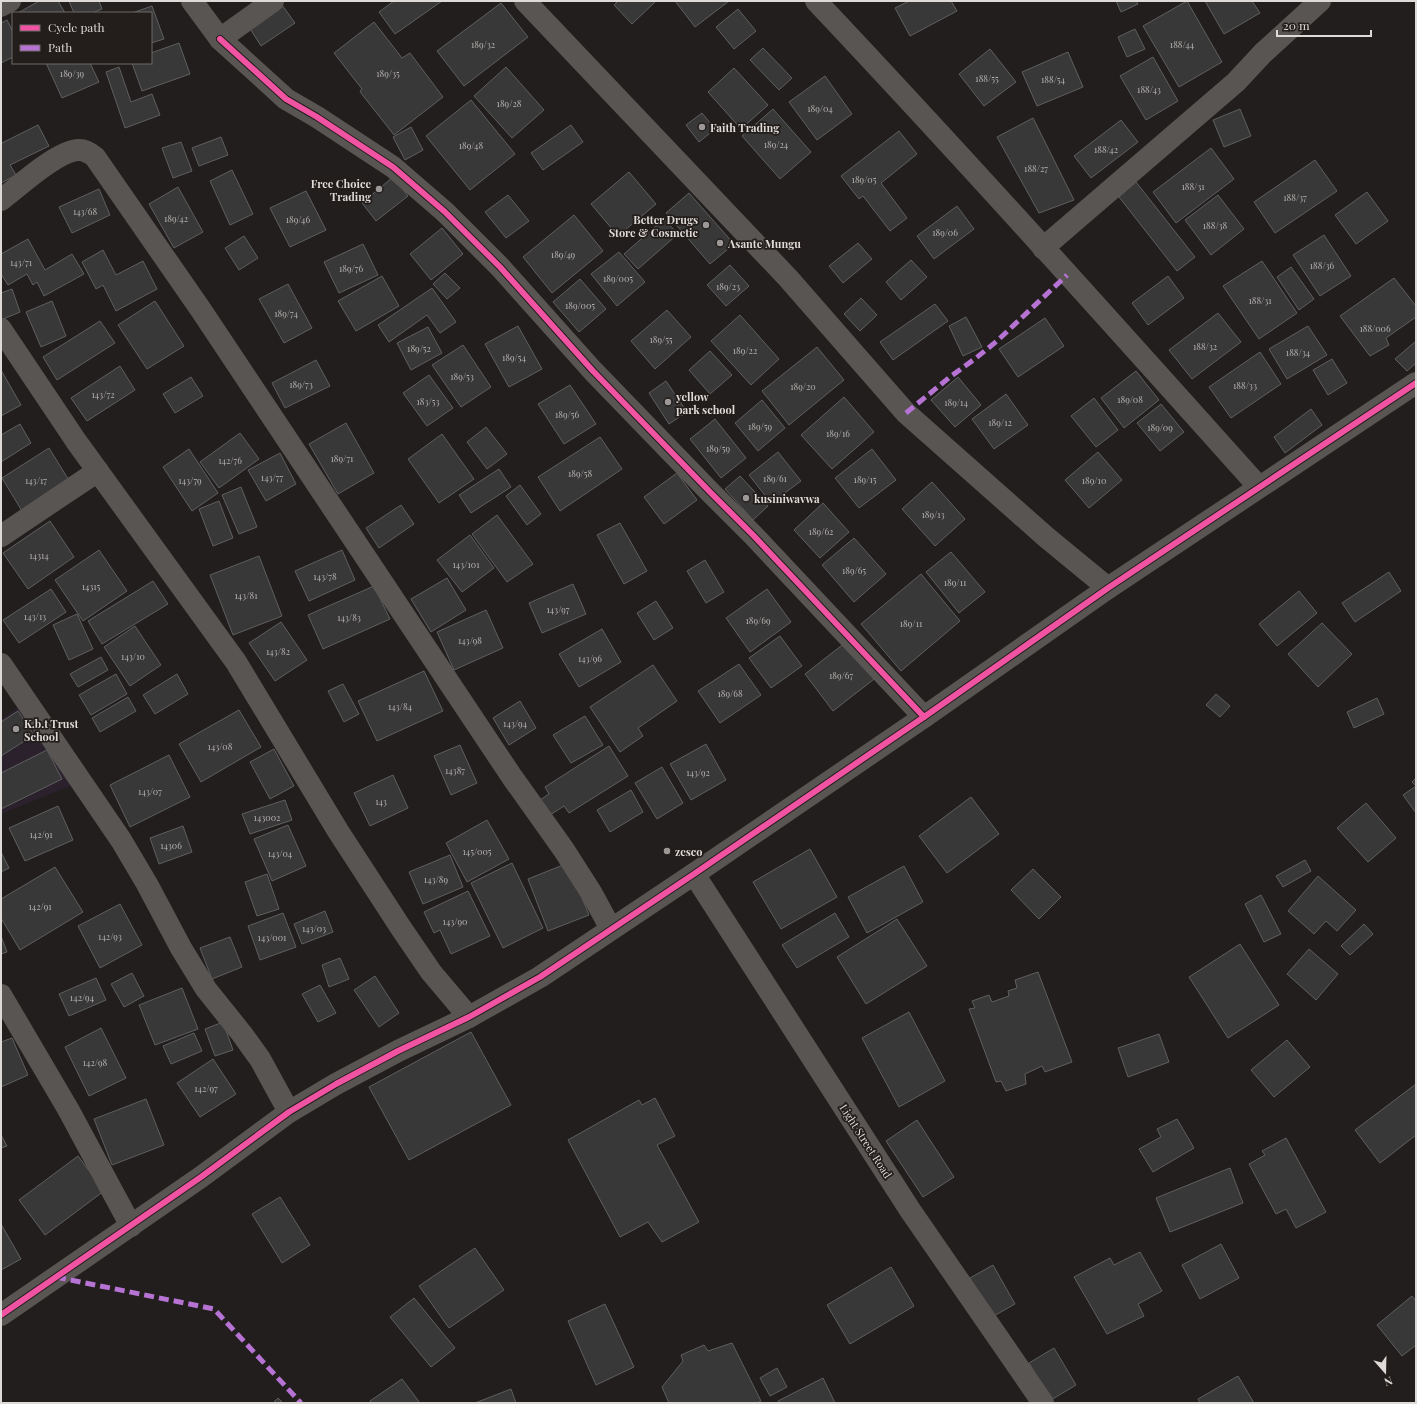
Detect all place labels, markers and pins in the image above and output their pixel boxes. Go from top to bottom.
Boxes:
place label: Faith Trading [710,120,780,135]
marker: Faith Trading [697,122,707,132]
place label: Free Choice Trading [311,176,372,204]
marker: Free Choice Trading [374,184,384,194]
place label: Better Drugs Store & Cosmetic [609,212,699,240]
marker: Better Drugs Store & Cosmetic [701,220,711,230]
place label: Asante Mungu [727,236,801,251]
marker: Asante Mungu [715,238,725,248]
place label: yellow park school [675,389,736,417]
marker: yellow park school [663,397,673,407]
place label: kusiniwavwa [754,491,820,506]
marker: kusiniwavwa [741,493,751,503]
place label: K.b.t Trust School [24,716,79,744]
marker: K.b.t Trust School [11,724,21,734]
place label: zesco [675,844,703,859]
marker: zesco [662,846,672,856]

